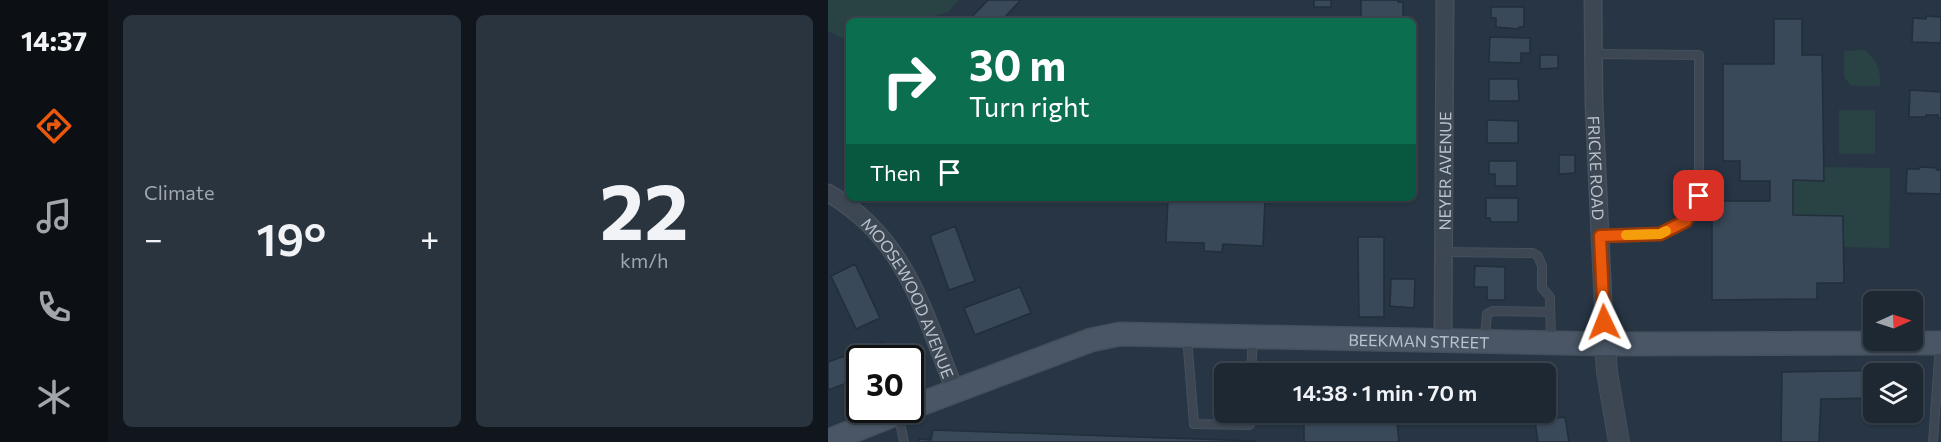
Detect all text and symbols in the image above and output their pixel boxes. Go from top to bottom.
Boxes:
text: 14:37 [21,24,87,57]
text: 30 m [969,38,1066,90]
icon: right [870,42,948,120]
text: Turn right [969,90,1089,123]
icon: directions [33,105,75,147]
street label: NEYER AVENUE [1434,111,1454,231]
street label: FRICKE ROAD [1585,115,1609,221]
icon: arrive [933,156,966,189]
text: Then [870,159,921,186]
text: 22 [600,161,689,256]
pin [1673,170,1724,221]
icon: arrive [1682,179,1715,212]
text: Climate [144,180,214,204]
icon: music [33,195,75,237]
text: 19° [257,210,326,265]
street label: MOOSEWOOD AVENUE [858,213,959,381]
text: − [144,217,163,258]
text: + [420,217,440,258]
text: km/h [620,248,669,272]
icon: phone [33,286,75,328]
position arrow [1572,290,1636,354]
north arrow [1863,291,1923,351]
map controls [1863,291,1923,423]
street label: BEEKMAN STREET [1348,329,1490,351]
speed limit sign: 30 [846,345,924,423]
button: layers [1863,363,1923,423]
icon: climate [33,376,75,418]
text: 14:38 · 1 min · 70 m [1293,379,1477,406]

